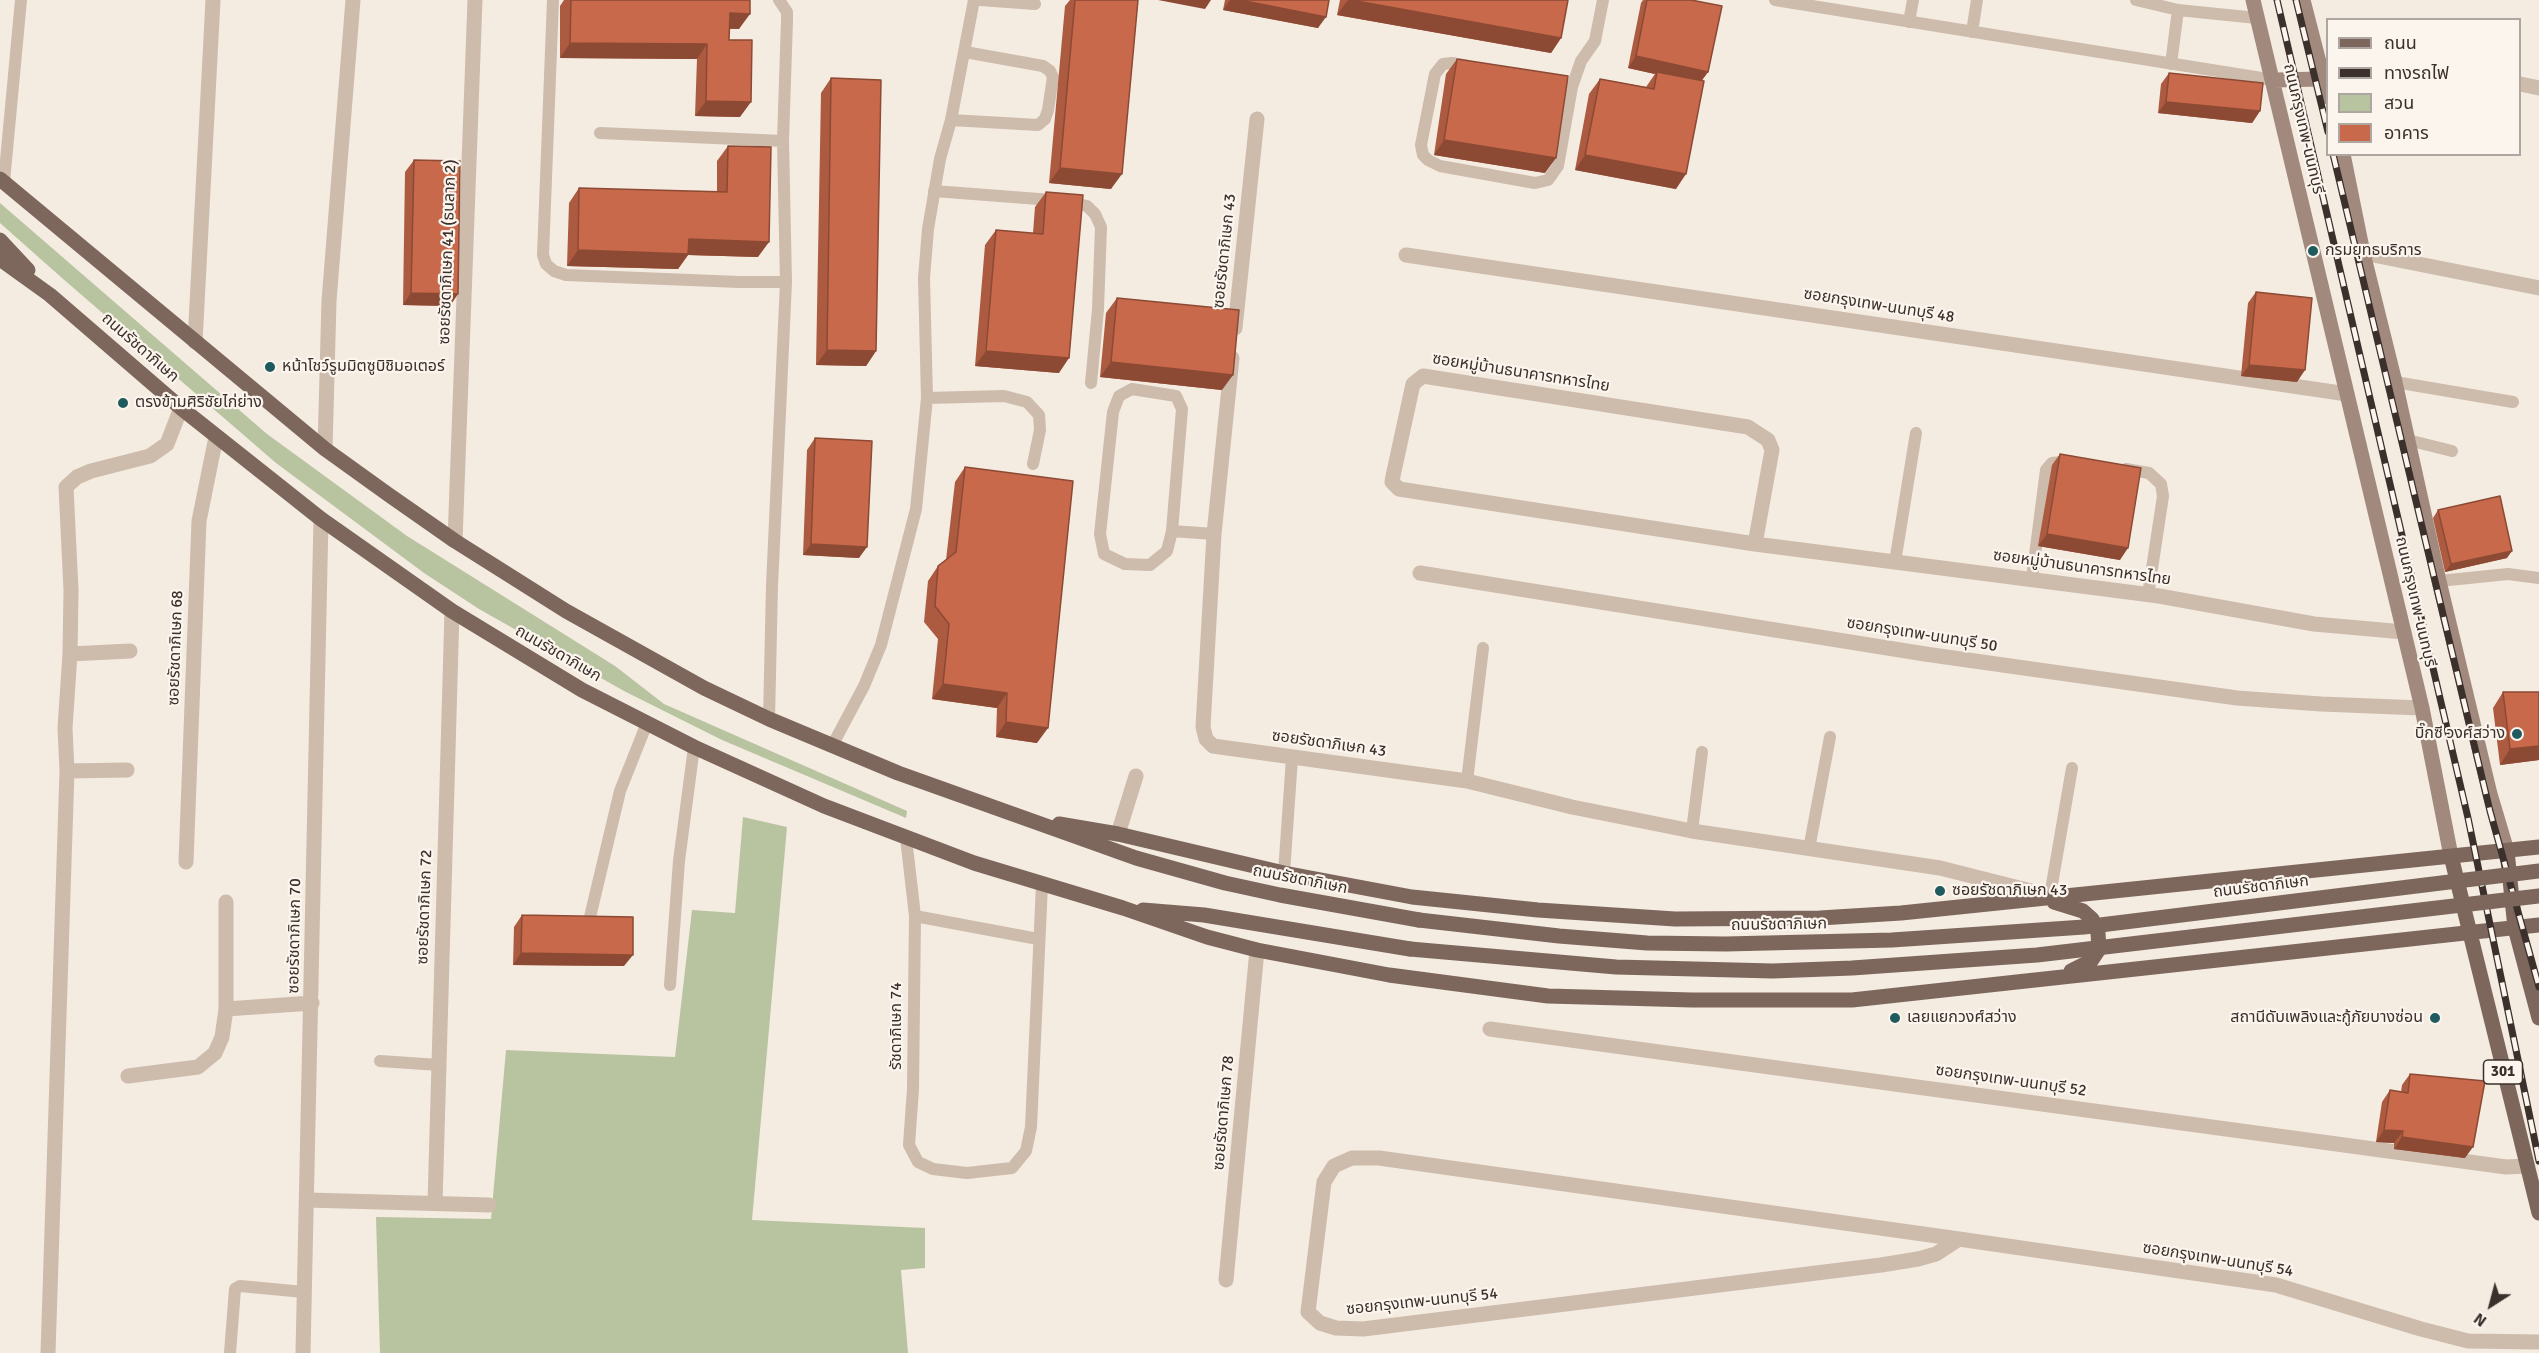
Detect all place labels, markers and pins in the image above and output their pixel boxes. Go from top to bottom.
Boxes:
place label: กรมยุทธบริการ [2325,241,2422,261]
marker: กรมยุทธบริการ [2306,244,2320,258]
place label: หน้าโชว์รูมมิตซูบิชิมอเตอร์ [282,357,445,377]
marker: หน้าโชว์รูมมิตซูบิชิมอเตอร์ [263,360,277,374]
place label: ตรงข้ามศิริชัยไก่ย่าง [135,393,262,413]
marker: ตรงข้ามศิริชัยไก่ย่าง [116,396,130,410]
place label: บิ๊กซี วงศ์สว่าง [2415,724,2505,744]
marker: บิ๊กซี วงศ์สว่าง [2510,727,2524,741]
place label: ซอยรัชดาภิเษก 43 [1952,881,2067,901]
marker: ซอยรัชดาภิเษก 43 [1933,884,1947,898]
place label: เลยแยกวงศ์สว่าง [1907,1008,2017,1028]
place label: สถานีดับเพลิงและกู้ภัยบางซ่อน [2230,1008,2423,1028]
marker: เลยแยกวงศ์สว่าง [1888,1011,1902,1025]
marker: สถานีดับเพลิงและกู้ภัยบางซ่อน [2428,1011,2442,1025]

